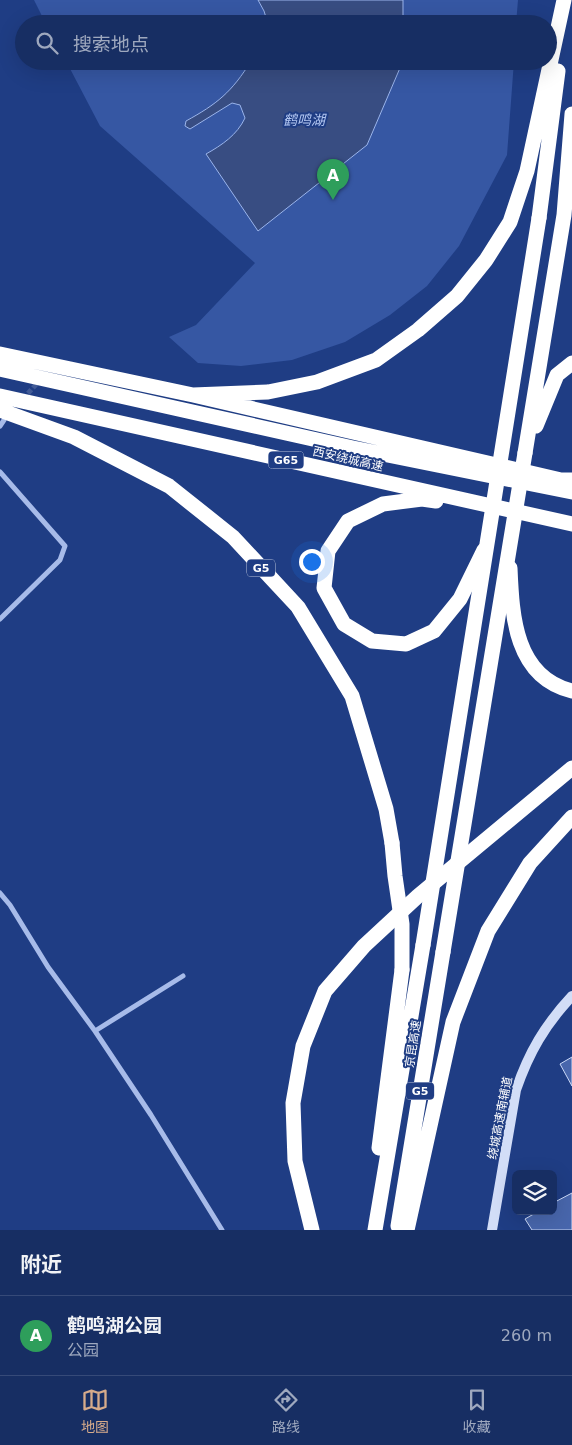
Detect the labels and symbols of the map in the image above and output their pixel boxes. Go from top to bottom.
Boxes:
water label: 鹤鸣湖 [283,112,327,128]
pin: A [317,159,349,200]
street label: 西安绕城高速 [311,444,385,474]
road number: G65 [268,452,304,468]
your location [299,549,325,575]
road number: G5 [247,560,275,576]
street label: 京昆高速 [402,1019,424,1069]
street label: 绕城高速南辅道 [485,1075,515,1161]
road number: G5 [406,1082,434,1100]

